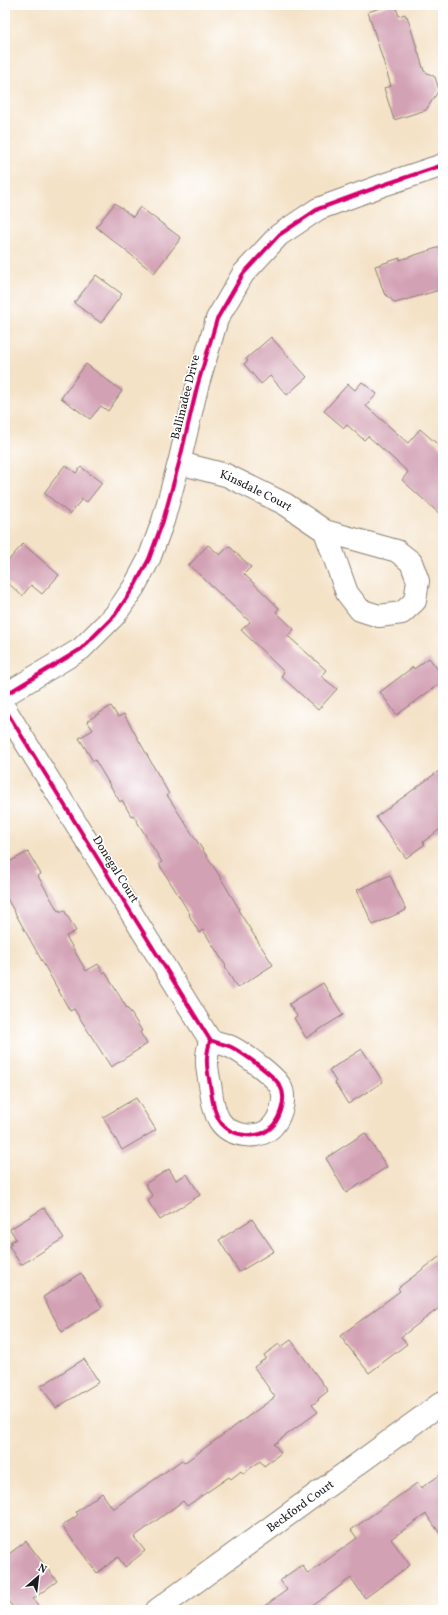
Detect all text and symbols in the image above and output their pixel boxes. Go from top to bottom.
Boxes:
street label: Ballinadee Drive [168,353,204,441]
street label: Kinsdale Court [218,467,295,515]
street label: Donegal Court [88,833,142,906]
street label: Beckford Court [264,1477,338,1537]
north arrow [18,1557,58,1597]
text: N [35,1561,49,1578]

